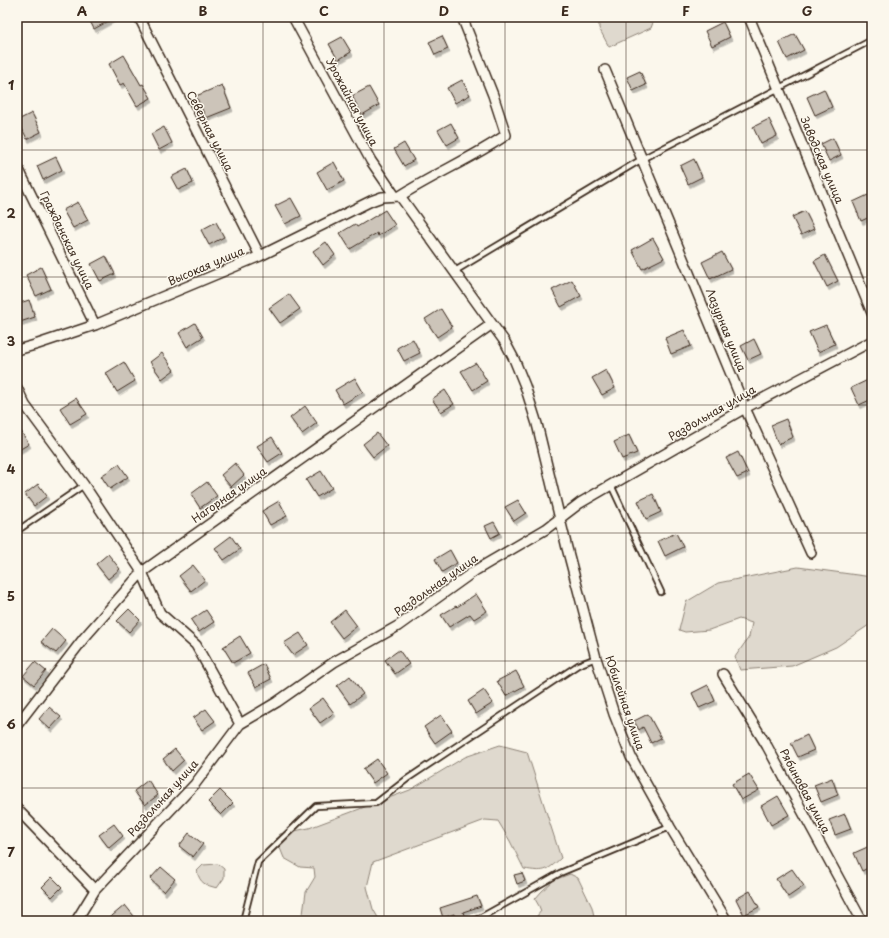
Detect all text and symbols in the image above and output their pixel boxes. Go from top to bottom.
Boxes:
text: A [77,1,87,20]
text: B [199,1,208,20]
text: C [319,1,329,20]
text: D [439,1,449,20]
text: E [561,1,569,20]
text: F [682,1,690,20]
text: G [802,1,812,20]
street label: Урожайная улица [322,55,383,149]
text: 1 [8,75,14,94]
street label: Северная улица [183,88,238,174]
street label: Заводская улица [796,114,848,206]
street label: Гражданская улица [36,188,99,292]
text: 2 [6,203,16,222]
street label: Высокая улица [165,242,247,289]
street label: Лазурная улица [702,286,751,374]
text: 3 [7,331,16,350]
street label: Раздольная улица [665,381,759,444]
text: 4 [7,459,16,478]
street label: Нагорная улица [188,462,270,527]
street label: Раздольная улица [391,549,481,620]
text: 5 [7,586,15,605]
street label: Юбилейная улица [601,653,650,752]
text: 6 [6,714,16,733]
street label: Рябиновая улица [776,745,835,836]
street label: Раздольная улица [123,755,202,840]
text: 7 [7,842,15,861]

